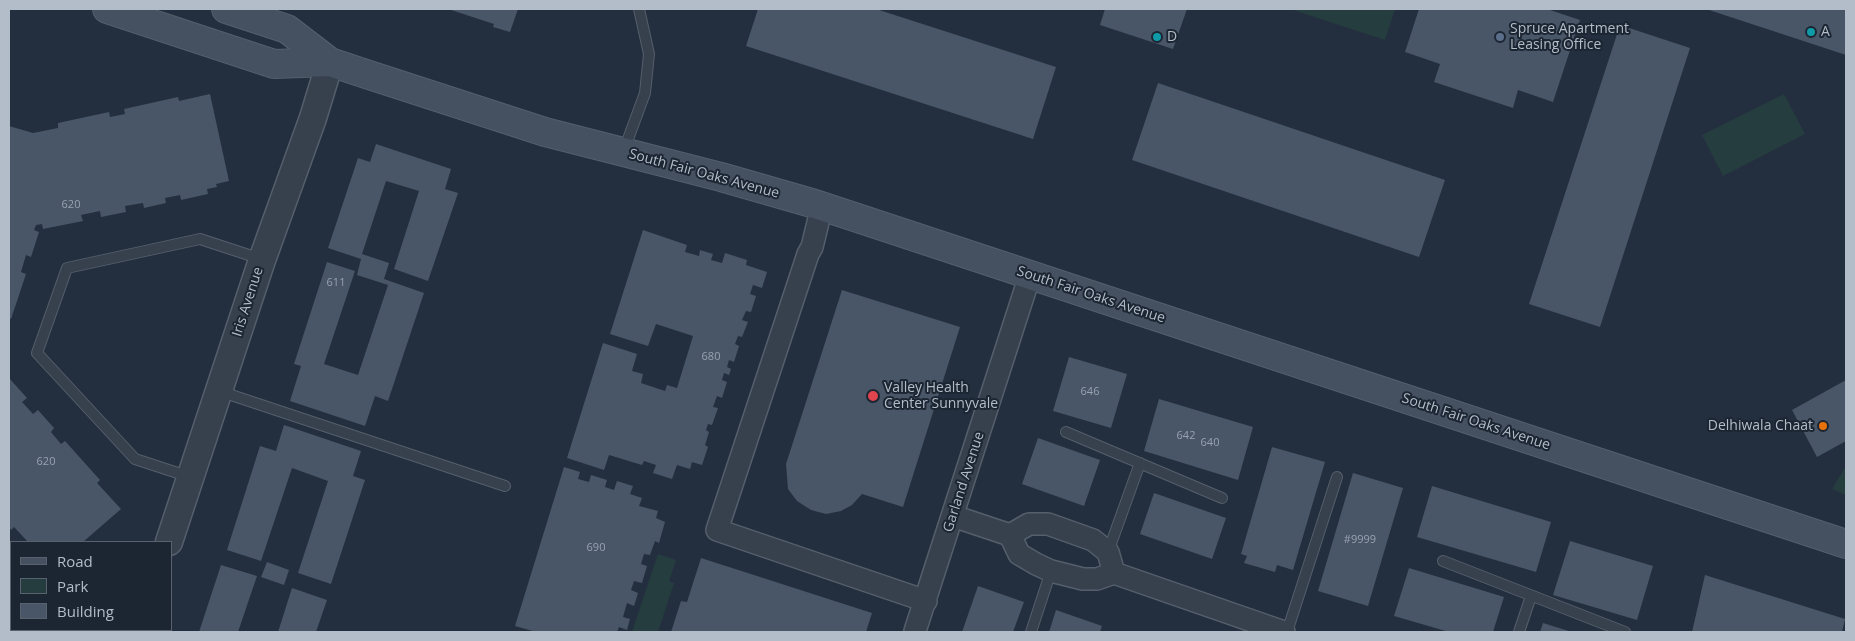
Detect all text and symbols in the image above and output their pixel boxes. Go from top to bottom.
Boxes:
place label: Spruce Apartment Leasing Office [1510,21,1629,54]
place label: A [1821,24,1830,40]
marker: A [1805,26,1817,38]
place label: D [1167,29,1177,45]
marker: D [1151,31,1163,43]
marker: Spruce Apartment Leasing Office [1494,31,1506,43]
street label: South Fair Oaks Avenue [627,146,781,202]
house number: 620 [62,198,80,212]
street label: South Fair Oaks Avenue [1015,263,1167,327]
street label: Iris Avenue [229,265,267,339]
house number: 611 [327,276,345,290]
house number: 680 [702,350,720,364]
place label: Valley Health Center Sunnyvale [884,380,998,412]
house number: 646 [1081,385,1099,399]
marker: Valley Health Center Sunnyvale [866,389,880,403]
street label: South Fair Oaks Avenue [1400,390,1552,454]
place label: Delhiwala Chaat [1708,418,1813,434]
marker: Delhiwala Chaat [1817,420,1829,432]
house number: 642 [1177,429,1195,443]
street label: Garland Avenue [940,430,988,534]
house number: 640 [1201,436,1219,450]
house number: 620 [37,455,55,469]
house number: #9999 [1344,533,1376,547]
legend [10,541,172,631]
house number: 690 [587,541,605,555]
text: Road [57,551,93,571]
text: Park [57,576,88,596]
text: Building [57,601,114,621]

